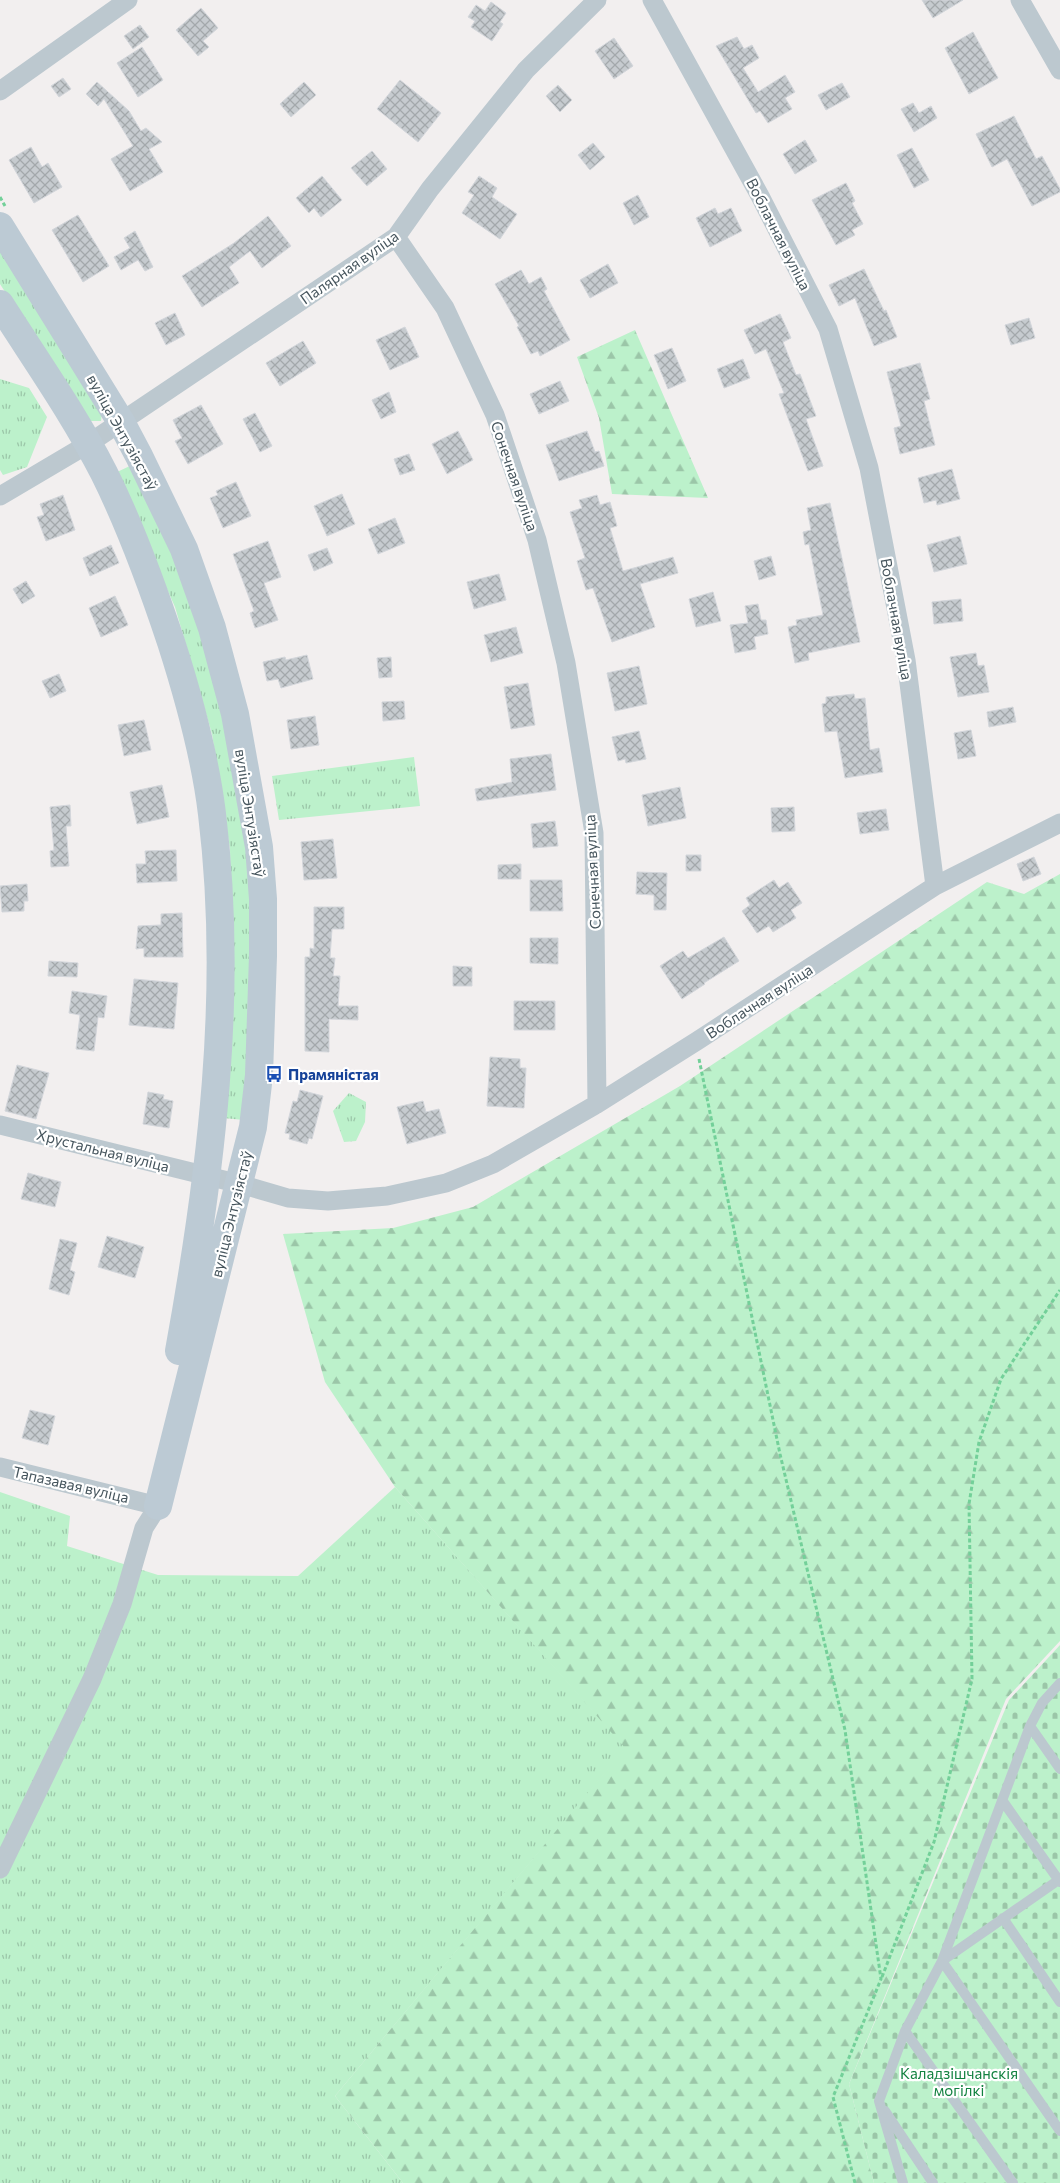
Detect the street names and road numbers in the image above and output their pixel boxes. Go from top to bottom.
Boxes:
street label: Воблачная вуліца [743,175,815,293]
street label: Палярная вуліца [297,226,401,308]
street label: вуліца Энтузіястаў [84,371,162,493]
street label: Сонечная вуліца [488,419,542,533]
street label: Воблачная вуліца [877,557,917,681]
street label: вуліца Энтузіястаў [232,748,270,879]
street label: Сонечная вуліца [580,814,604,930]
street label: Воблачная вуліца [702,960,816,1042]
street label: Хрустальная вуліца [35,1125,171,1175]
street label: вуліца Энтузіястаў [207,1149,255,1279]
street label: Тапазавая вуліца [11,1462,131,1506]

